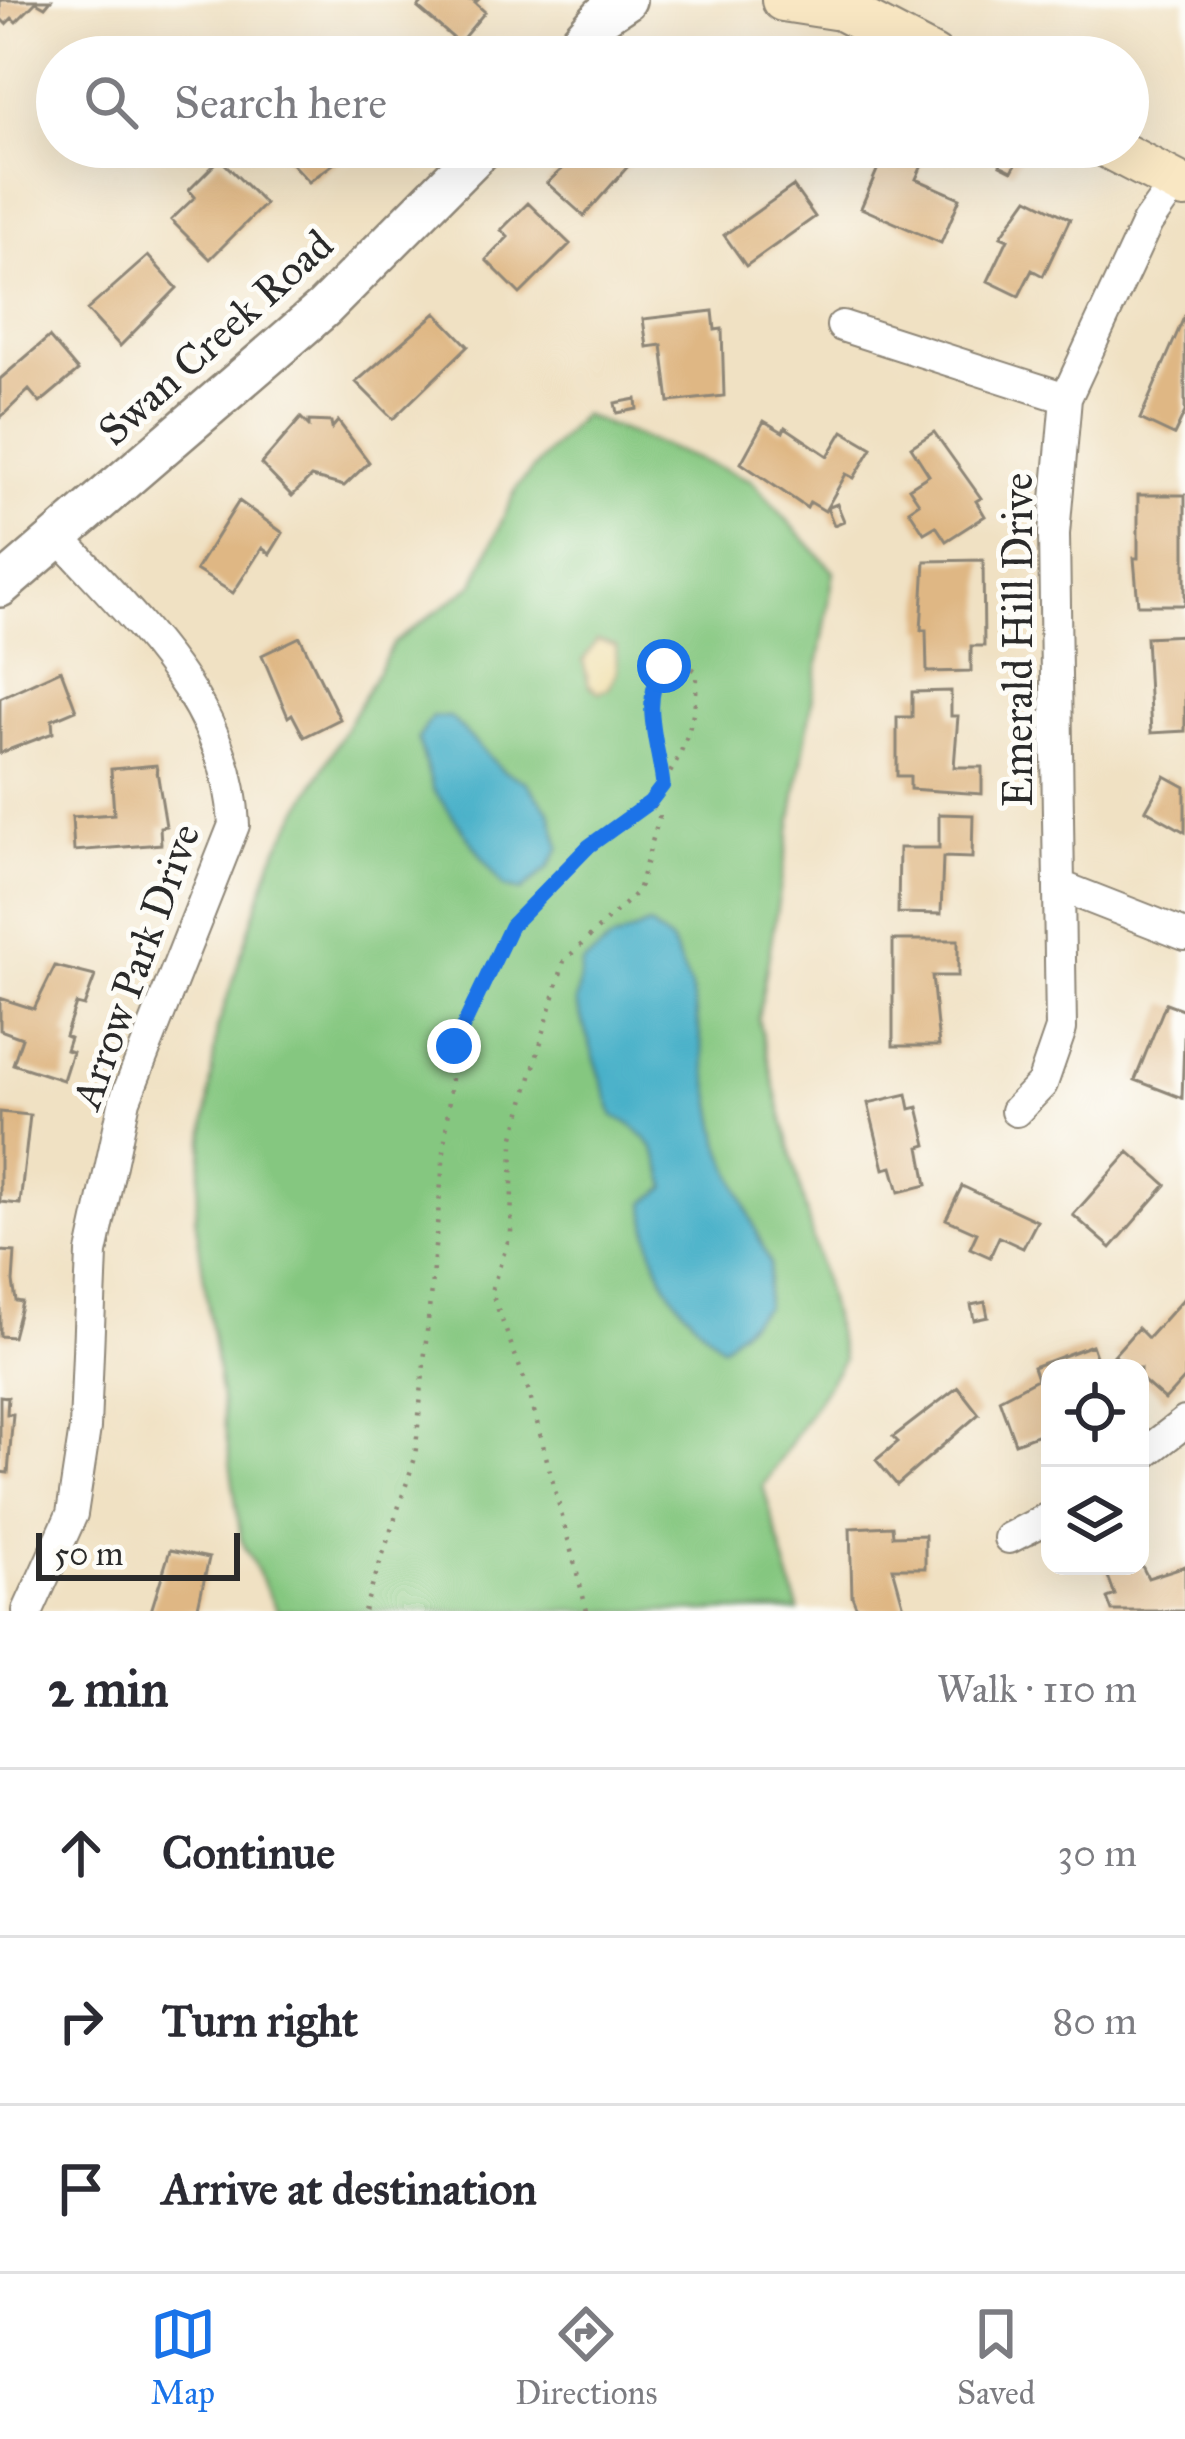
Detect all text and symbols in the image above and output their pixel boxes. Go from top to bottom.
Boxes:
search box [36,36,1149,168]
icon: search [78,69,144,135]
text: Search here [174,75,387,130]
street label: Swan Creek Road [88,219,344,457]
street label: Emerald Hill Drive [992,473,1044,807]
route start [637,639,691,693]
street label: Arrow Park Drive [60,817,212,1118]
route end [427,1019,481,1073]
map controls [1041,1359,1149,1575]
button: locate [1041,1359,1149,1467]
button: layers [1041,1467,1149,1575]
scale bar [36,1527,240,1580]
text: 50 m [54,1534,123,1574]
text: 2 min [48,1658,169,1720]
text: Walk · 110 m [937,1665,1137,1713]
icon: ahead [48,1820,114,1886]
text: Continue [162,1825,335,1880]
text: 30 m [1058,1829,1137,1877]
icon: right [48,1988,114,2054]
text: Turn right [162,1993,358,2048]
text: 80 m [1052,1997,1137,2045]
icon: arrive [48,2156,114,2222]
text: Arrive at destination [162,2161,537,2216]
tab: Map [150,2301,216,2413]
tab: Directions [515,2301,657,2413]
tab: Saved [957,2301,1035,2413]

